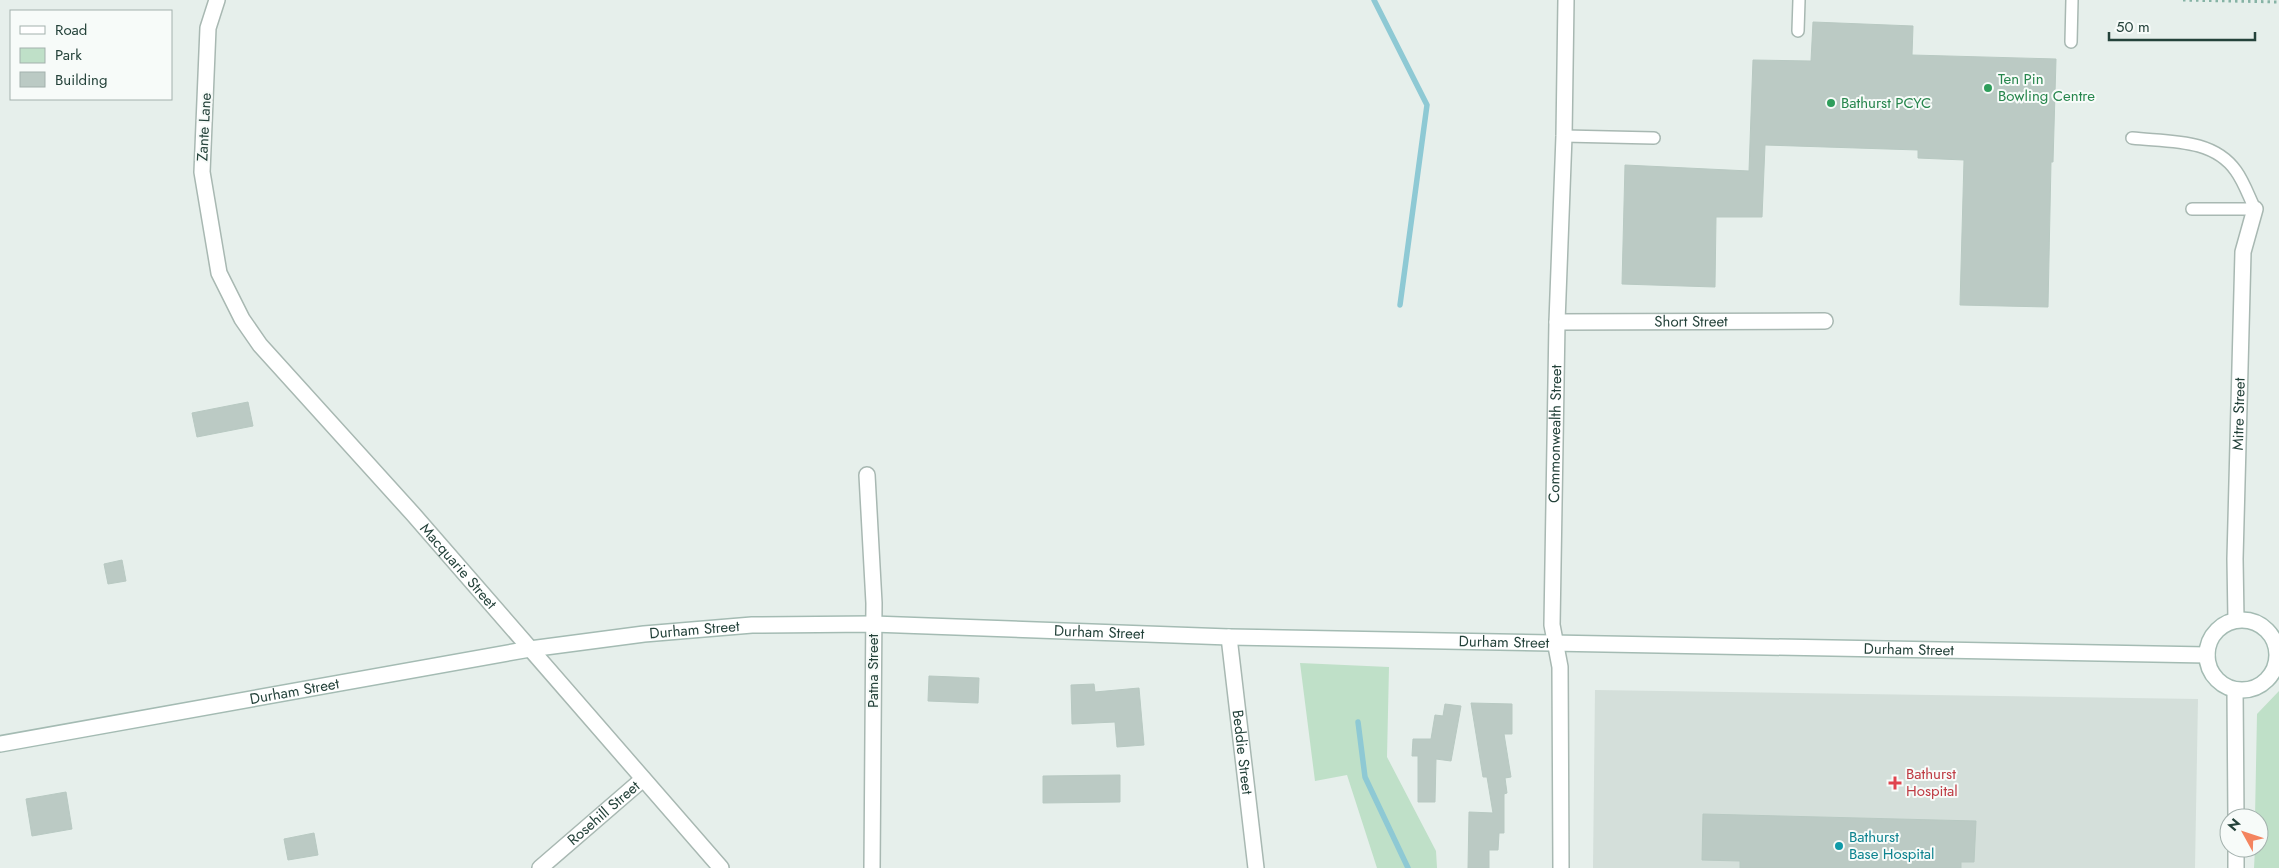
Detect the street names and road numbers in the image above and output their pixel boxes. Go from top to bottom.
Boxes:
street label: Zante Lane [191,92,217,162]
street label: Short Street [1654,310,1728,333]
street label: Commonwealth Street [1543,364,1567,503]
street label: Mitre Street [2227,377,2251,451]
street label: Macquarie Street [415,518,502,614]
street label: Durham Street [648,615,741,645]
street label: Durham Street [1053,620,1145,645]
street label: Durham Street [1459,630,1550,654]
street label: Patna Street [862,634,884,708]
street label: Durham Street [1863,638,1955,661]
street label: Durham Street [248,672,341,710]
street label: Beddie Street [1227,709,1258,796]
street label: Rosehill Street [563,775,645,851]

